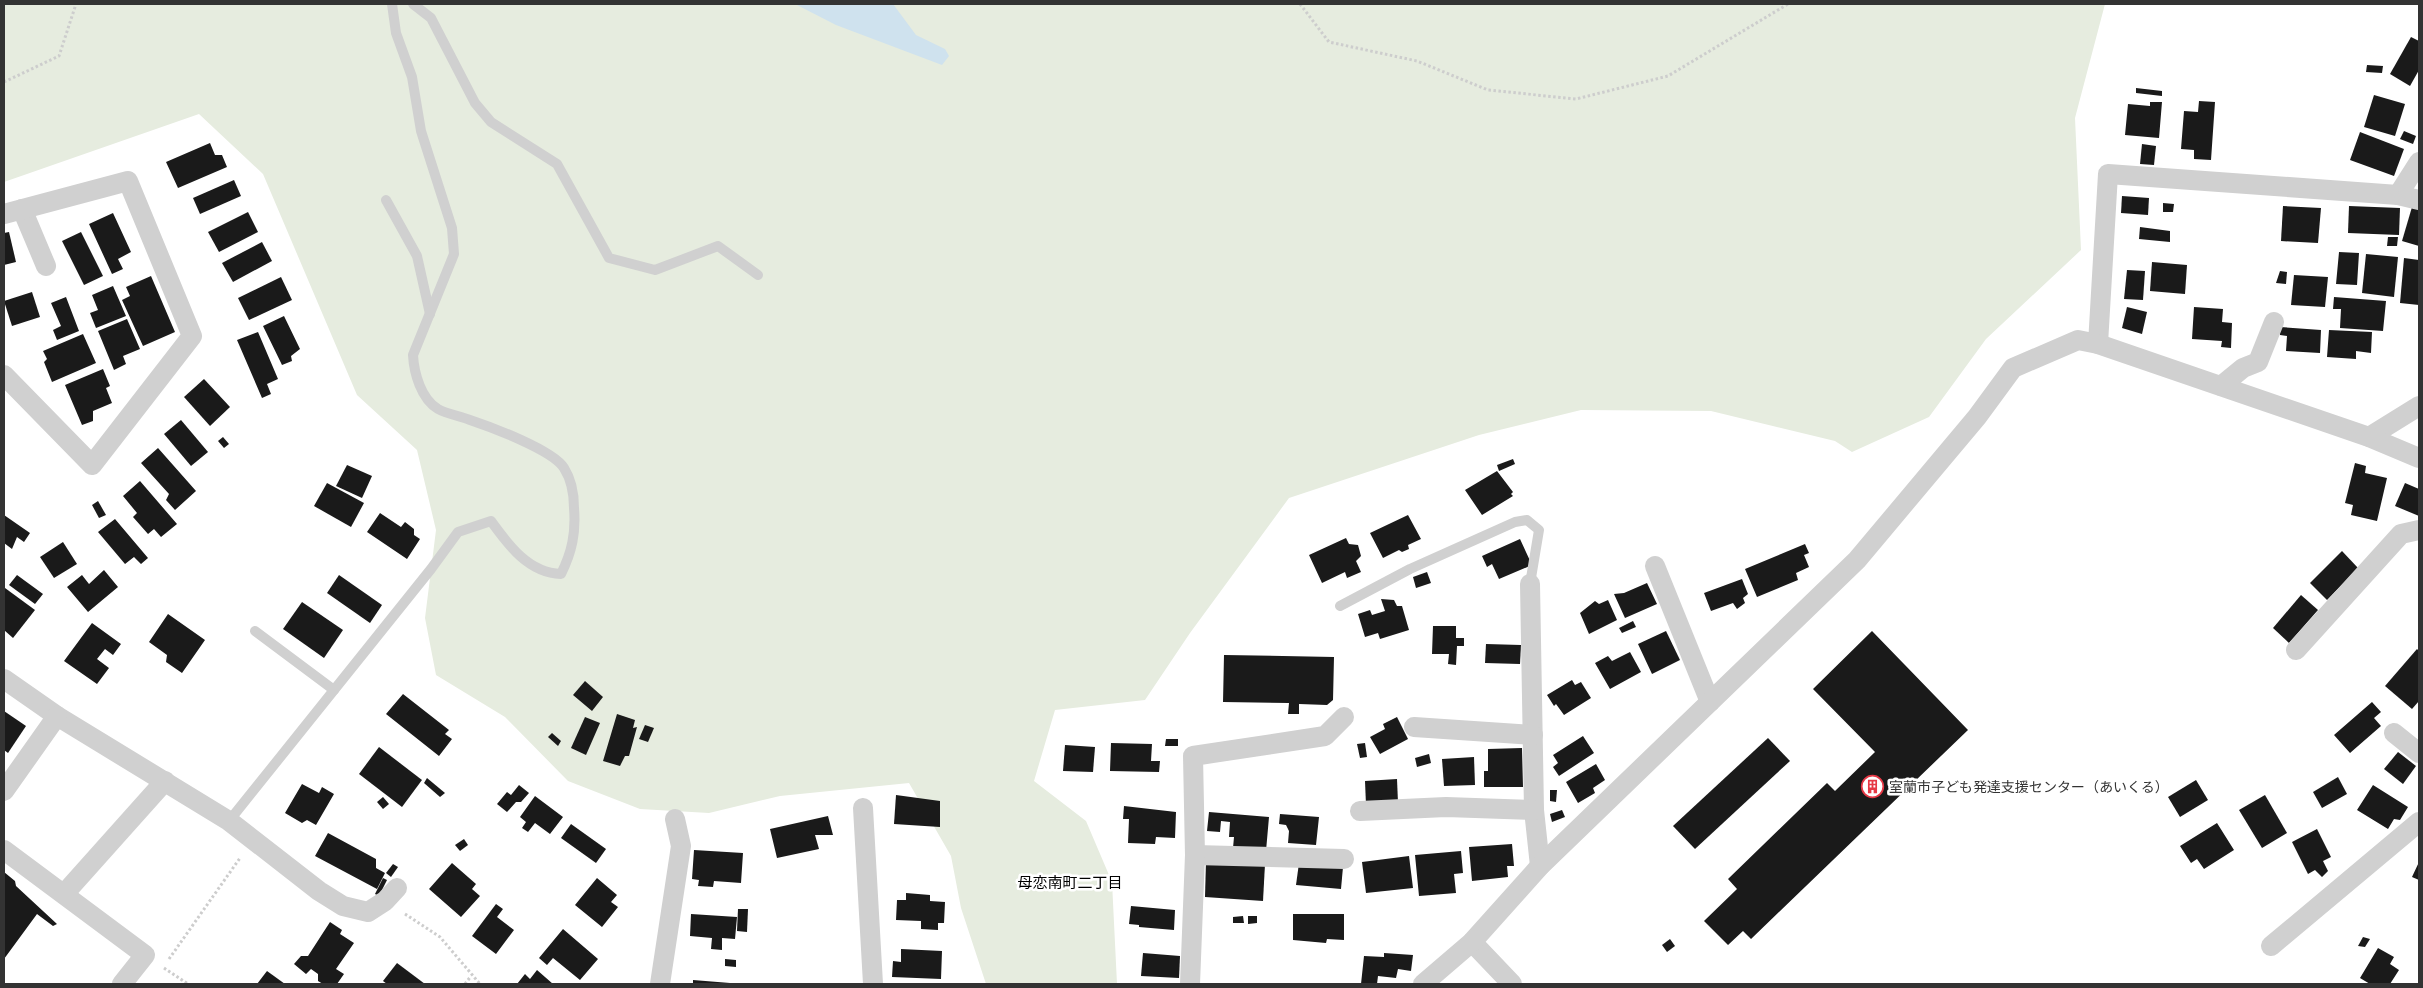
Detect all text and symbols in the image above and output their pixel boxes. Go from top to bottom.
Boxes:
building icon: 室蘭市子ども発達支援センター（あいくる） [1861,775,1885,799]
place label: 室蘭市子ども発達支援センター（あいくる） [1889,778,2169,796]
district label: 母恋南町二丁目 [1017,873,1123,893]

